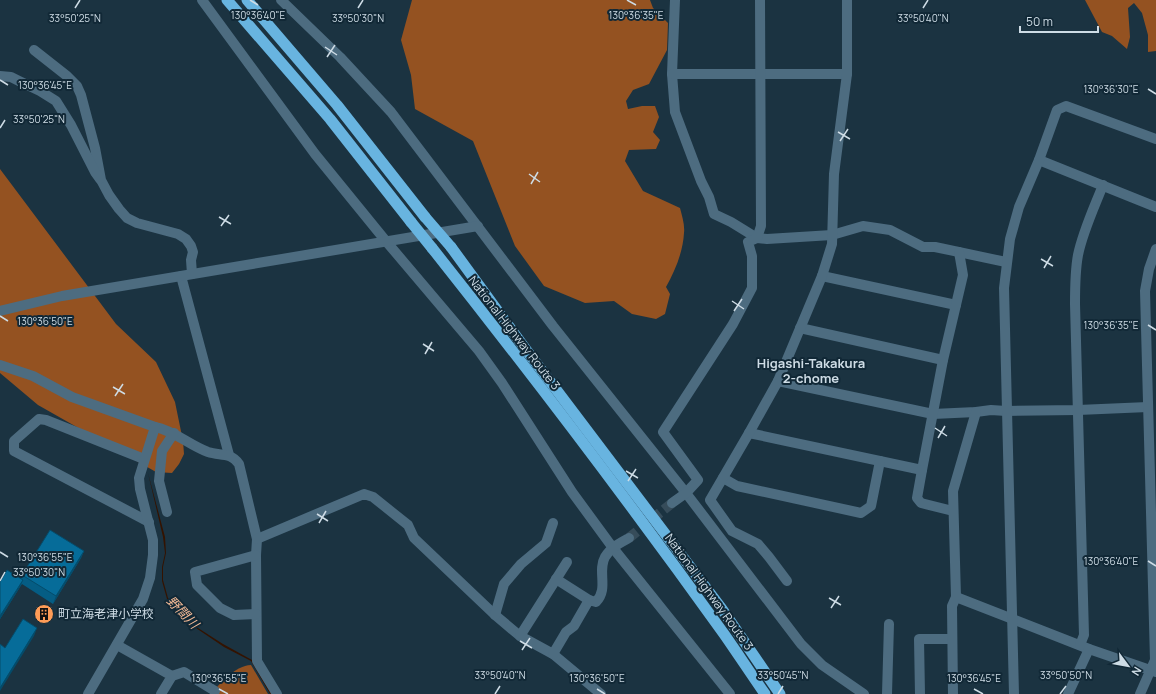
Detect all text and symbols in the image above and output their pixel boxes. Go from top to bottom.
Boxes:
text: 130°36'40"E [231,8,285,22]
text: 130°36'35"E [609,8,664,22]
scale bar [1020,8,1098,34]
text: 33°50'25"N [49,11,101,25]
text: 33°50'30"N [332,11,384,25]
text: 33°50'40"N [897,11,949,25]
text: 50 m [1026,13,1053,30]
text: 130°36'45"E [18,78,72,92]
text: 130°36'30"E [1083,82,1139,96]
text: 33°50'25"N [13,112,65,126]
street label: National Highway Route 3 [465,272,564,393]
text: 130°36'50"E [17,314,73,328]
text: 130°36'35"E [1084,318,1139,332]
district label: Higashi-Takakura 2-chome [757,354,865,387]
street label: National Highway Route 3 [661,530,757,653]
text: 130°36'55"E [17,550,73,564]
text: 130°36'40"E [1084,554,1138,568]
text: 33°50'30"N [13,565,65,579]
water label: 野間川 [163,592,204,634]
building icon: 町立海老津小学校 [33,603,55,625]
place label: 町立海老津小学校 [58,605,154,622]
north arrow [1108,646,1148,686]
text: N [1128,664,1145,679]
text: 33°50'40"N [474,668,526,682]
text: 33°50'45"N [758,668,809,682]
text: 33°50'50"N [1040,668,1092,682]
text: 130°36'55"E [191,671,247,685]
text: 130°36'50"E [569,671,625,685]
text: 130°36'45"E [947,671,1001,685]

